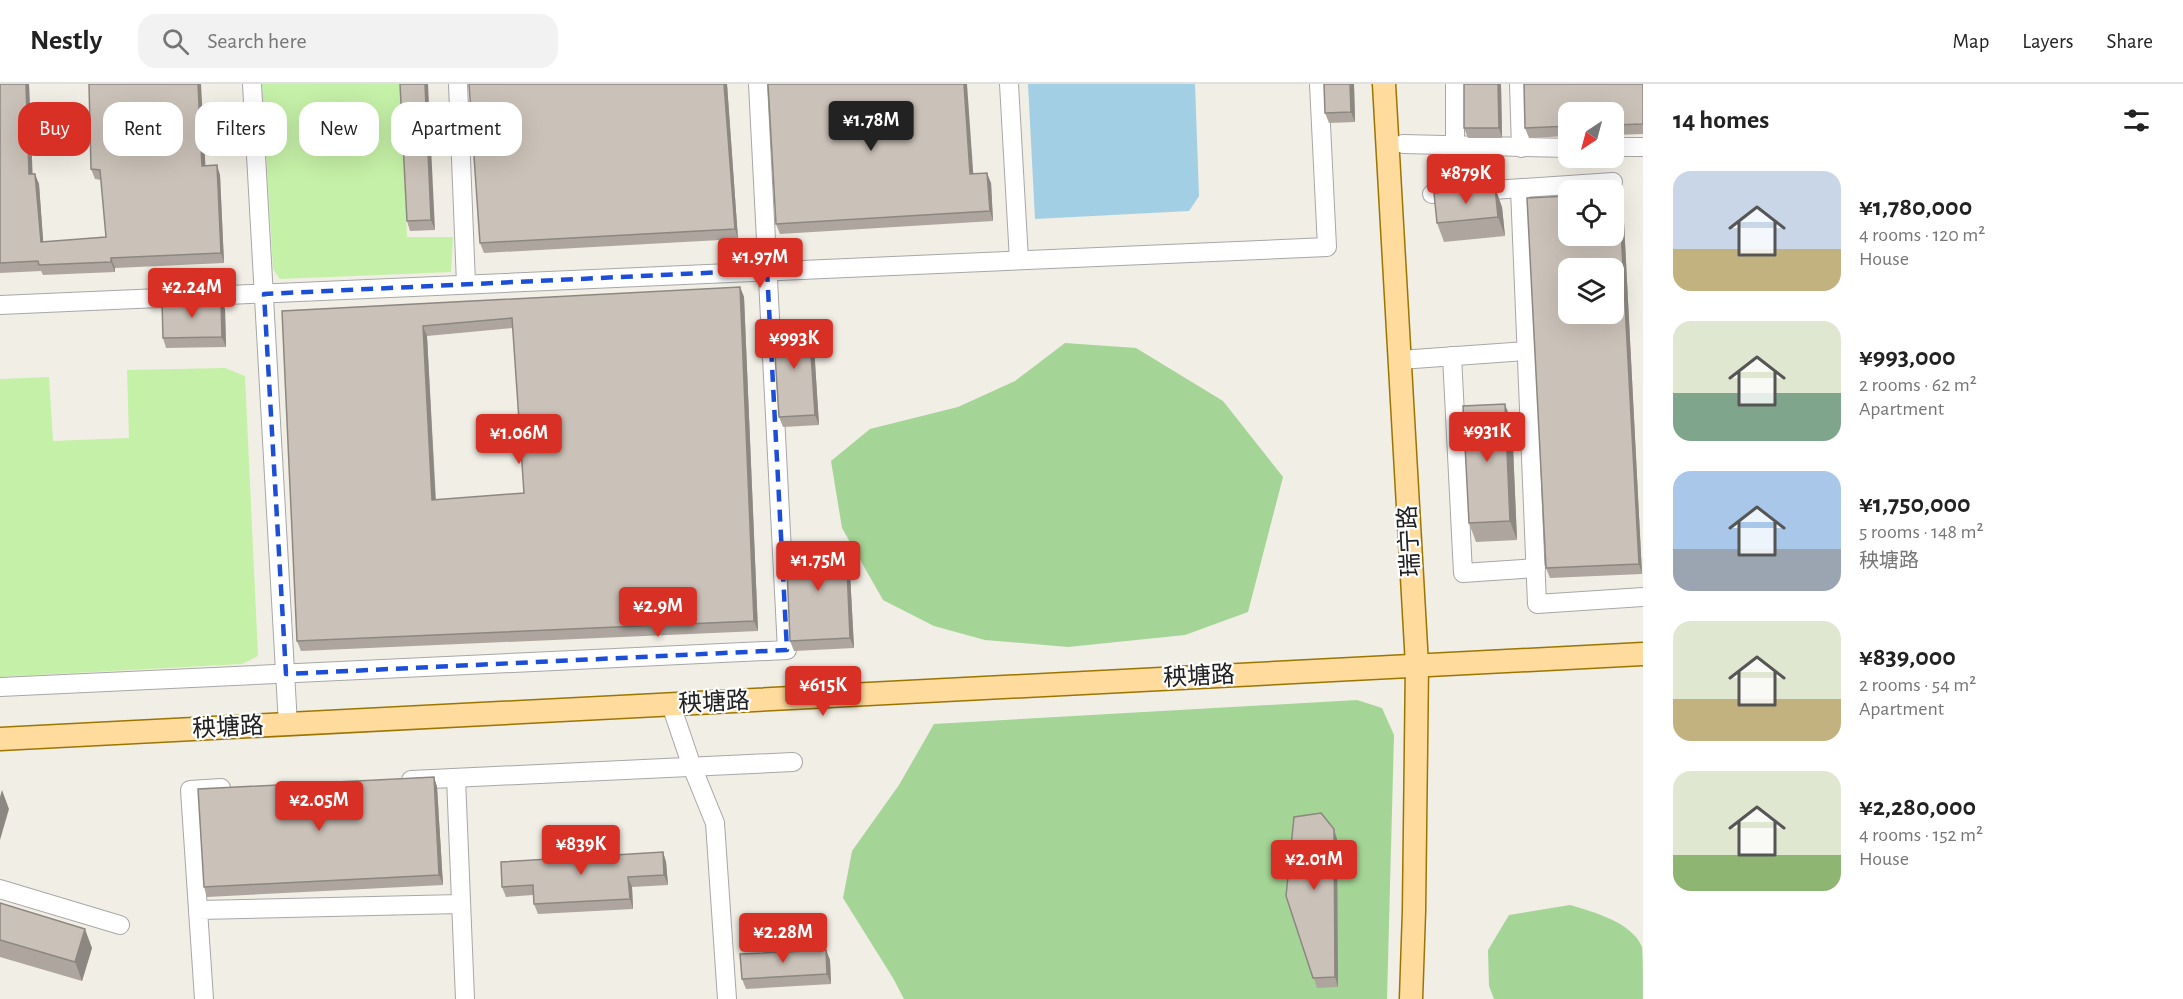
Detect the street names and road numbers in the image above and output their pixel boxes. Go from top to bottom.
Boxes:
street label: 瑞宁路 [1394,504,1424,578]
street label: 秧塘路 [1162,661,1236,691]
street label: 秧塘路 [677,687,751,717]
street label: 秧塘路 [191,712,265,742]

